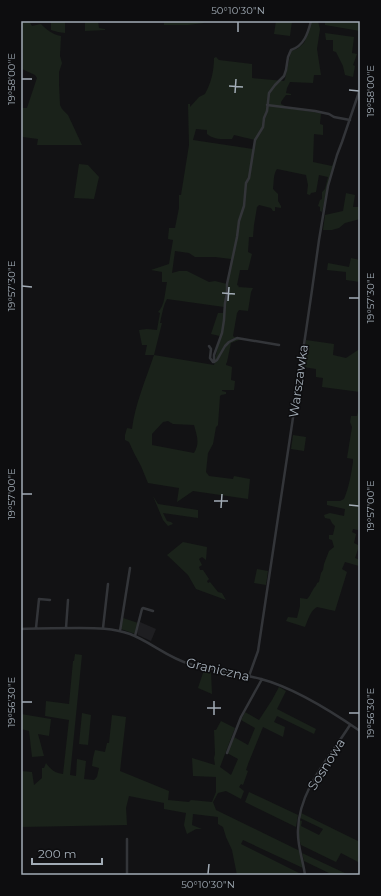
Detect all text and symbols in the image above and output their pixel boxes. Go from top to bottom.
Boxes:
text: 50°10'30"N [211,4,265,17]
text: 19°58'00"E [5,53,18,105]
text: 19°58'00"E [364,65,377,117]
text: 19°57'30"E [5,260,18,311]
text: 19°57'30"E [364,272,377,323]
street label: Warszawka [285,343,311,419]
text: 19°57'00"E [5,468,18,520]
text: 19°57'00"E [364,480,377,532]
street label: Graniczna [185,654,251,684]
text: 19°56'30"E [5,676,18,727]
text: 19°56'30"E [364,687,377,738]
street label: Sosnowa [304,735,348,793]
scale bar [32,840,102,866]
text: 200 m [38,846,77,861]
text: 50°10'30"N [181,878,235,891]

